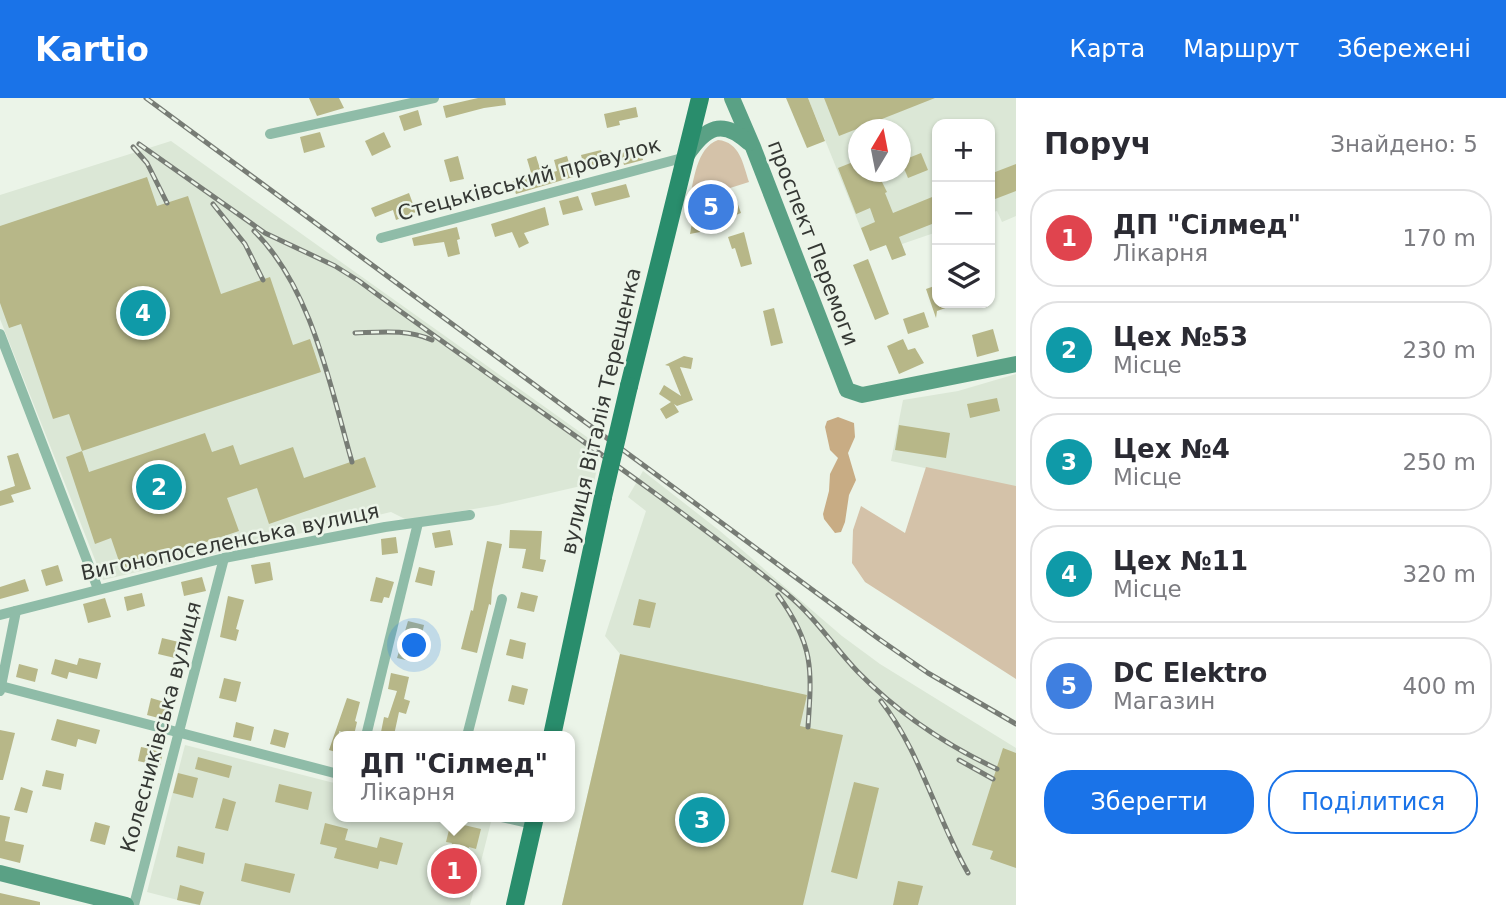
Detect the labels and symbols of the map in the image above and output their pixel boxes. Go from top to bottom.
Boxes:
north arrow [848,119,911,182]
street label: Стецьківський провулок [395,132,663,226]
street label: проспект Перемоги [763,137,863,349]
pin: 5 [688,181,734,233]
street label: вулиця Віталія Терещенка [556,265,646,557]
pin: 4 [120,287,166,339]
pin: 2 [136,461,182,513]
street label: Вигонопоселенська вулиця [79,499,381,585]
street label: Колесниківська вулиця [116,599,206,855]
your location [397,628,431,662]
pin: 3 [679,794,725,846]
pin: 1 [431,845,477,897]

